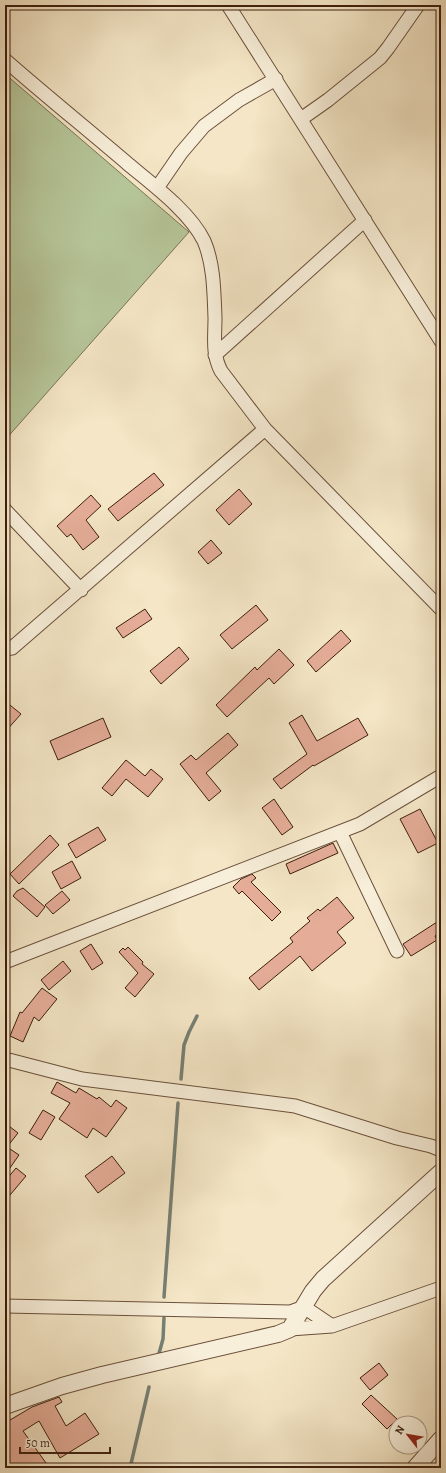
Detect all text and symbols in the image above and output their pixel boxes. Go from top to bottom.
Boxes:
north arrow [388,1415,428,1455]
text: N [391,1423,408,1437]
scale bar [20,1429,110,1455]
text: 50 m [26,1435,50,1451]

